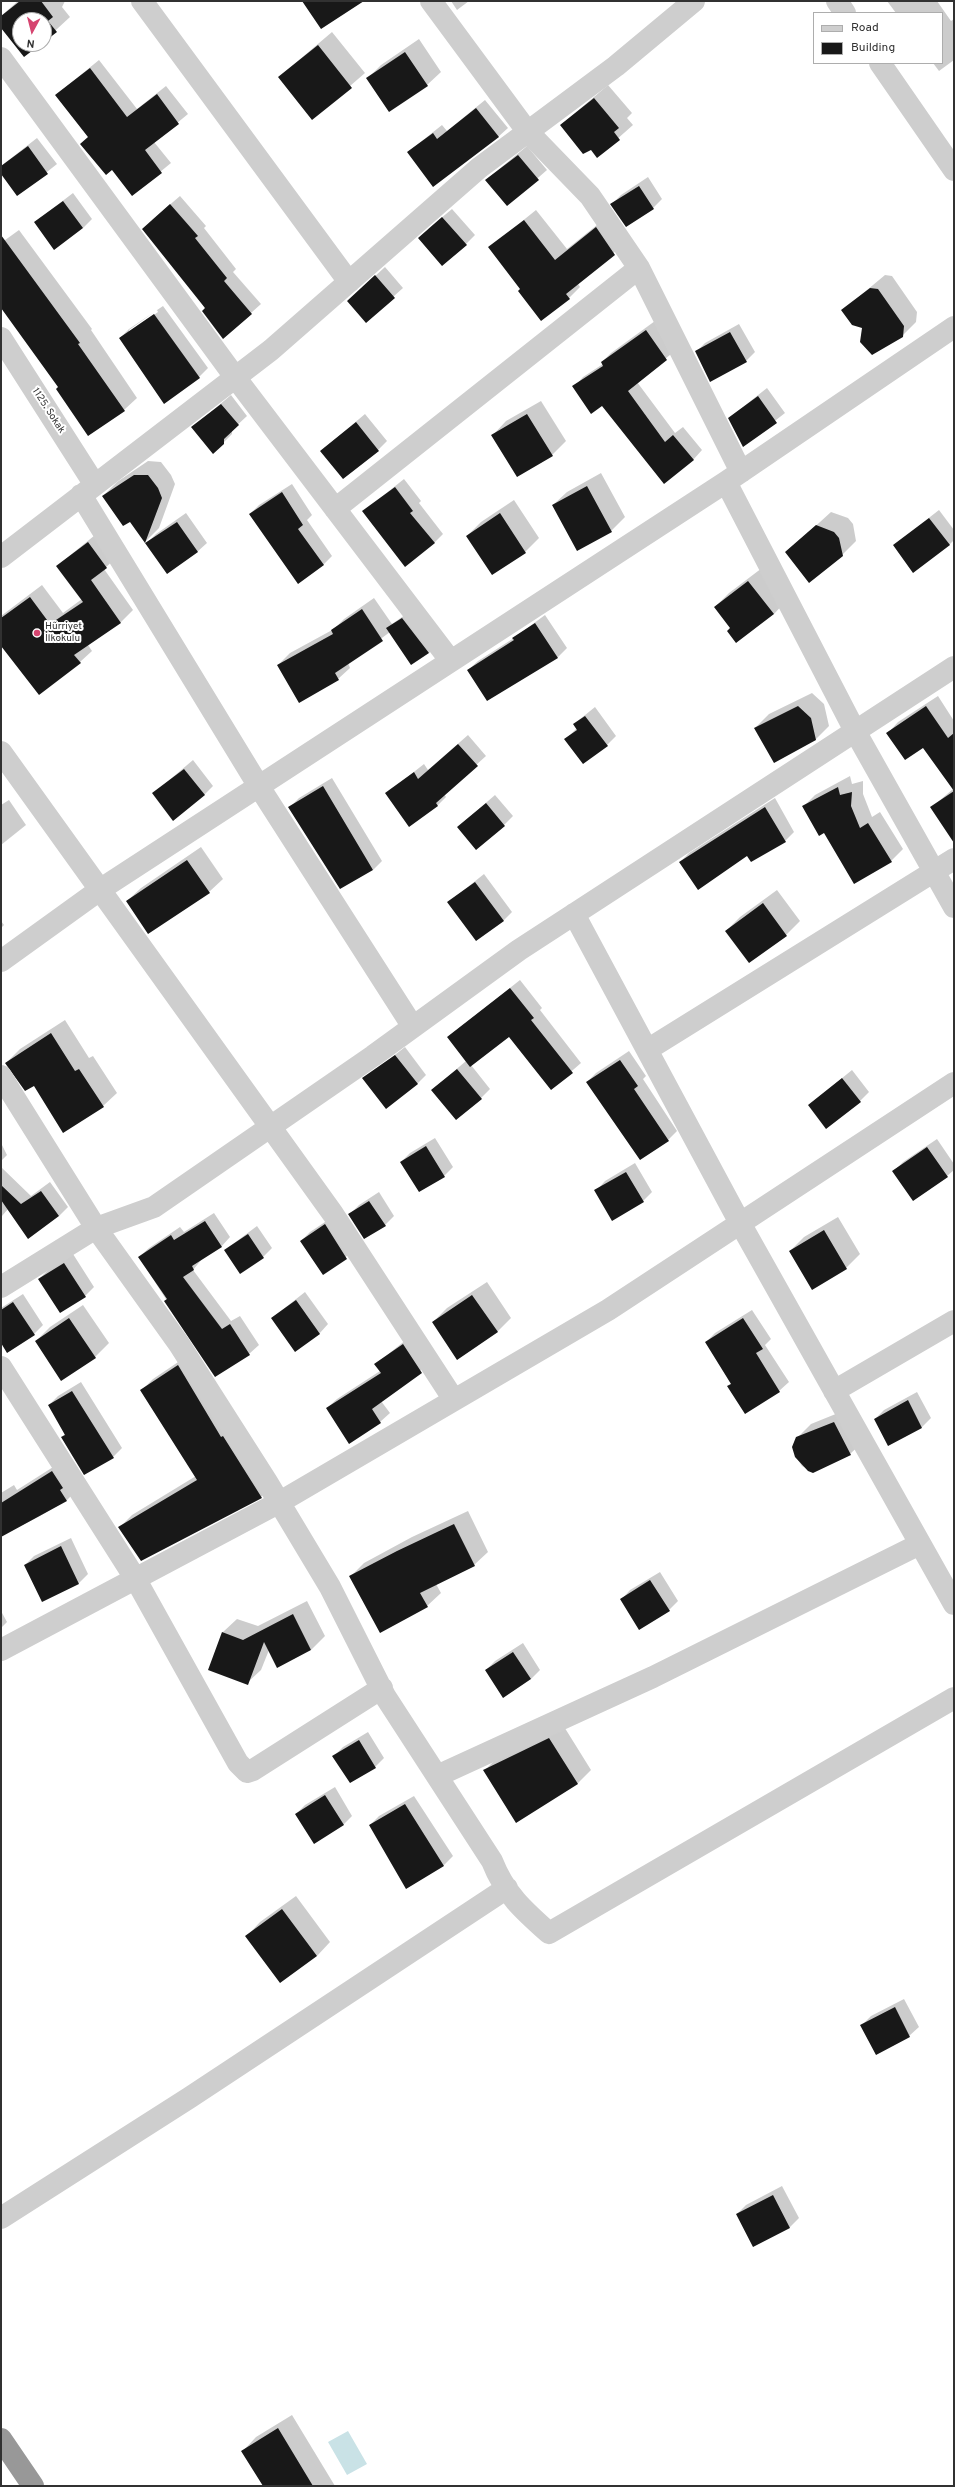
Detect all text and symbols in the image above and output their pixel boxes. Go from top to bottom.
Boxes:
north arrow [12,12,52,52]
legend [813,12,943,64]
text: Road [851,20,879,36]
text: N [26,35,35,50]
text: Building [851,40,895,56]
street label: 1125. Sokak [29,386,67,436]
place label: Hürriyet İlkokulu [45,621,82,644]
marker: Hürriyet İlkokulu [32,628,42,638]

